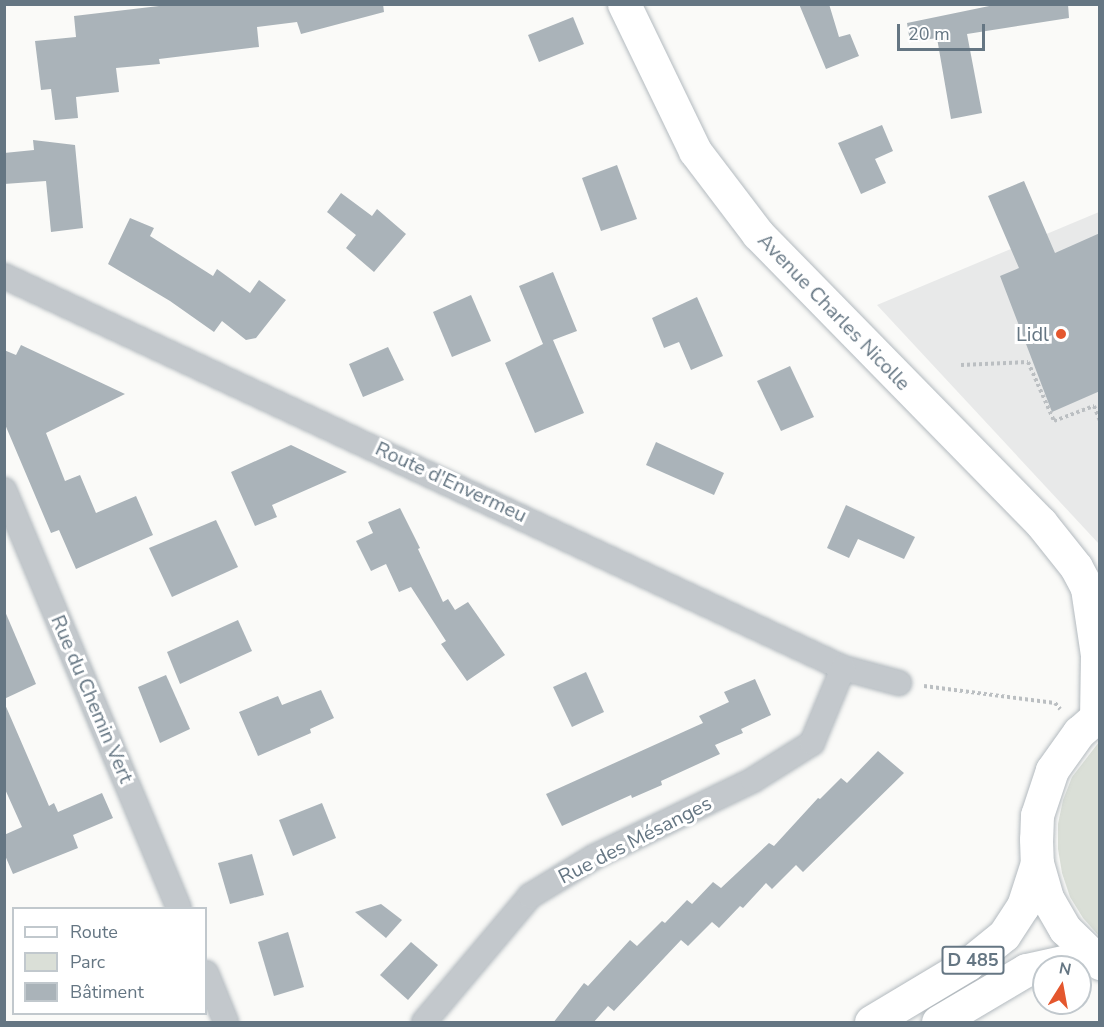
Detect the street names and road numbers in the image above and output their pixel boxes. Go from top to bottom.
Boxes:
street label: Avenue Charles Nicolle [753,228,915,396]
street label: Route d'Envermeu [372,436,530,528]
street label: Rue du Chemin Vert [46,611,138,787]
street label: Rue des Mésanges [554,791,716,889]
road number: D 485 [942,945,1004,975]

